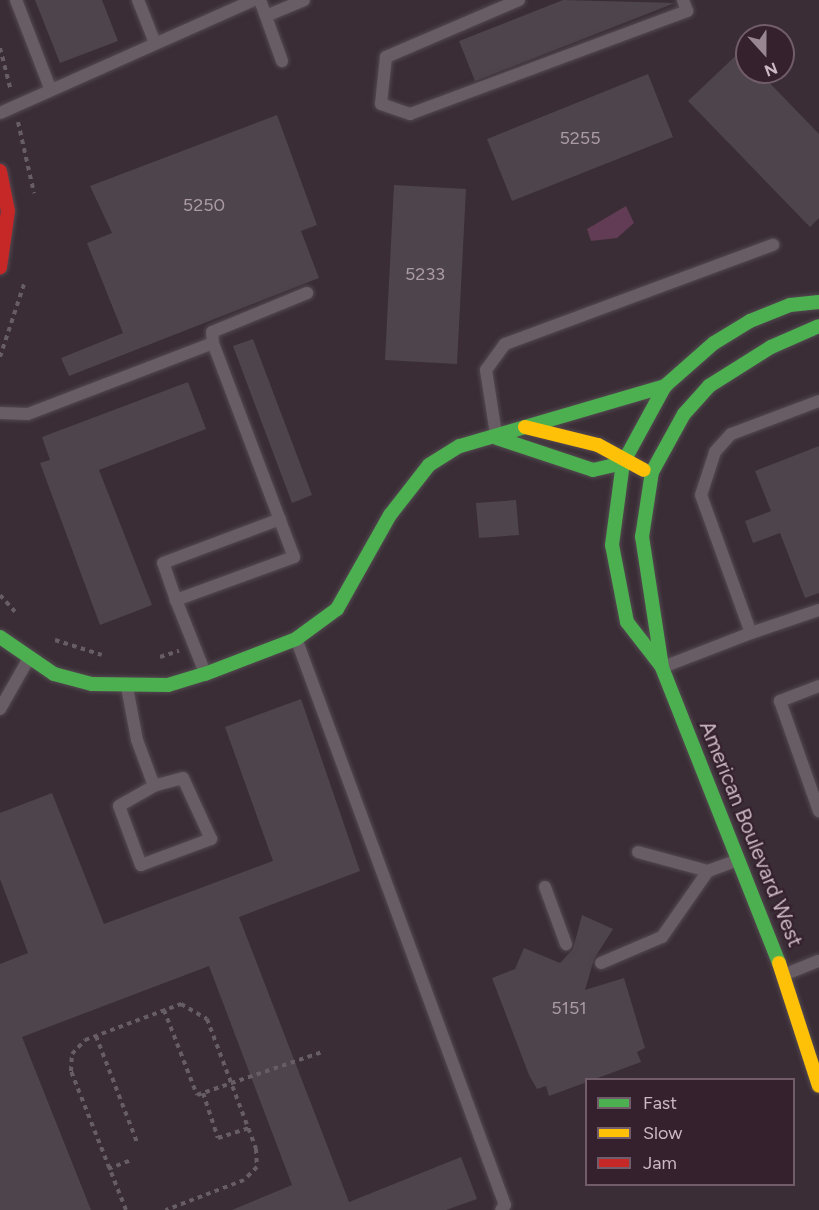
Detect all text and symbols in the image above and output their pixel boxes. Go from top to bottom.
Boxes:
north arrow [735,24,795,84]
text: N [762,58,780,80]
house number: 5255 [559,127,601,149]
house number: 5250 [183,194,225,216]
house number: 5233 [405,263,445,285]
street label: American Boulevard West [694,717,808,951]
house number: 5151 [551,997,587,1019]
legend [585,1078,795,1186]
text: Fast [643,1092,677,1114]
text: Slow [643,1122,682,1144]
text: Jam [643,1152,677,1174]

